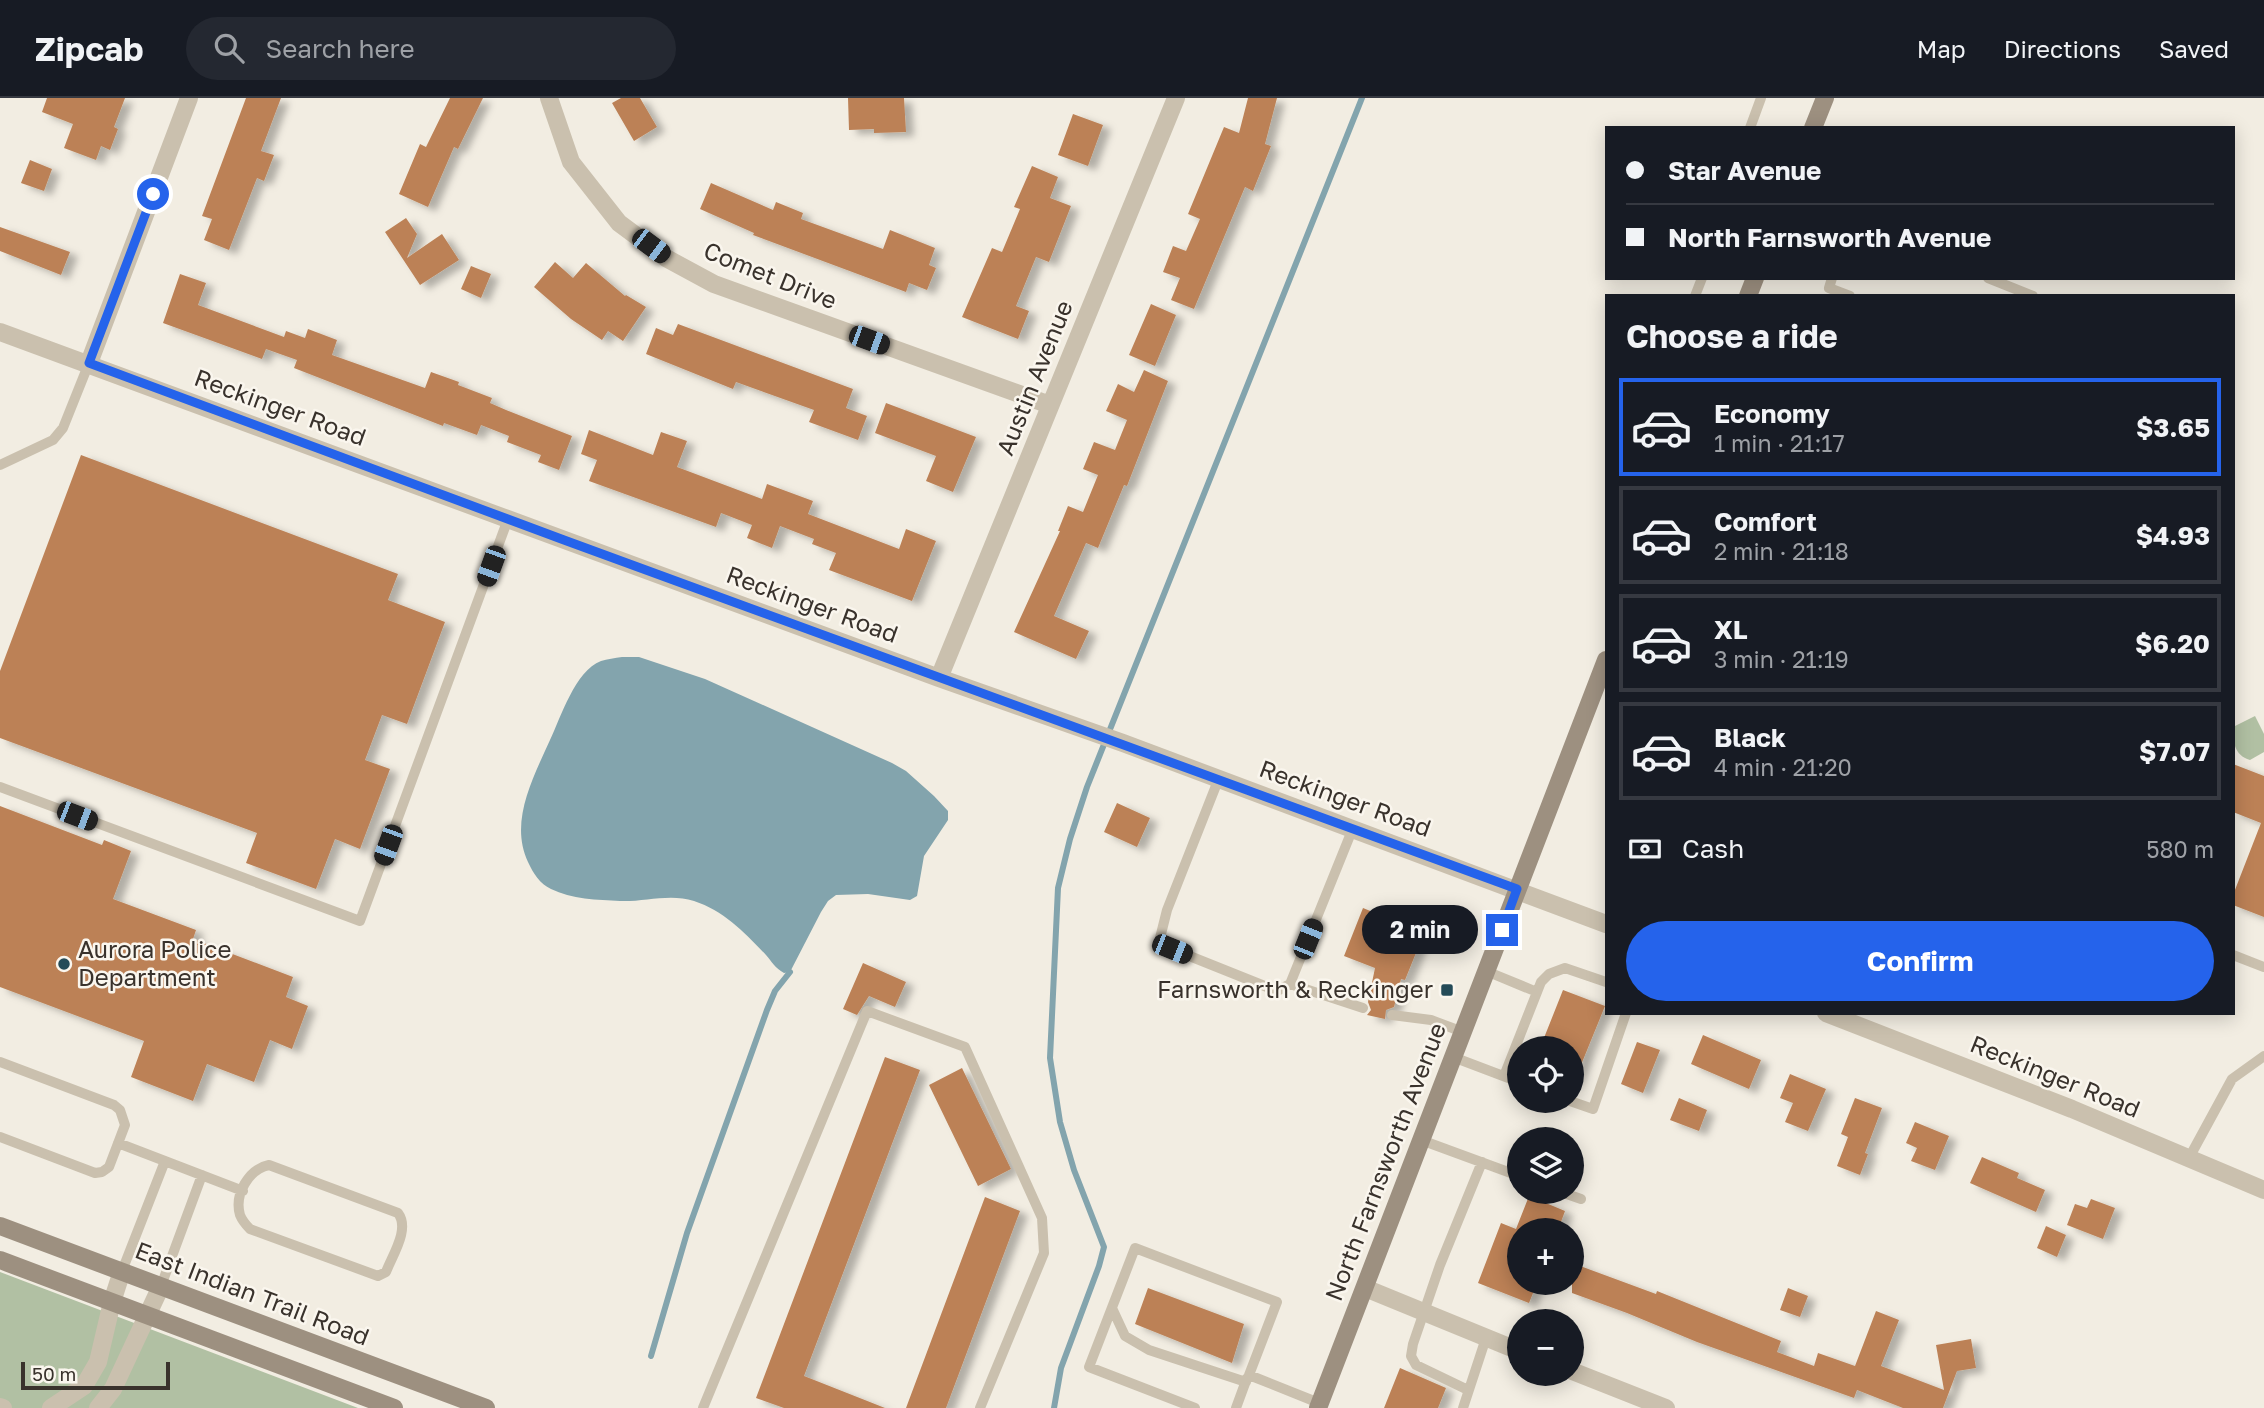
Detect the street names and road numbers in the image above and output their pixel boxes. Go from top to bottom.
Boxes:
street label: Comet Drive [700,235,841,314]
street label: Austin Avenue [989,296,1078,459]
street label: Reckinger Road [191,362,370,451]
street label: Reckinger Road [723,559,902,648]
street label: Reckinger Road [1256,753,1435,842]
street label: North Farnsworth Avenue [1318,1018,1451,1305]
street label: Reckinger Road [1966,1028,2145,1123]
street label: East Indian Trail Road [131,1235,374,1351]

